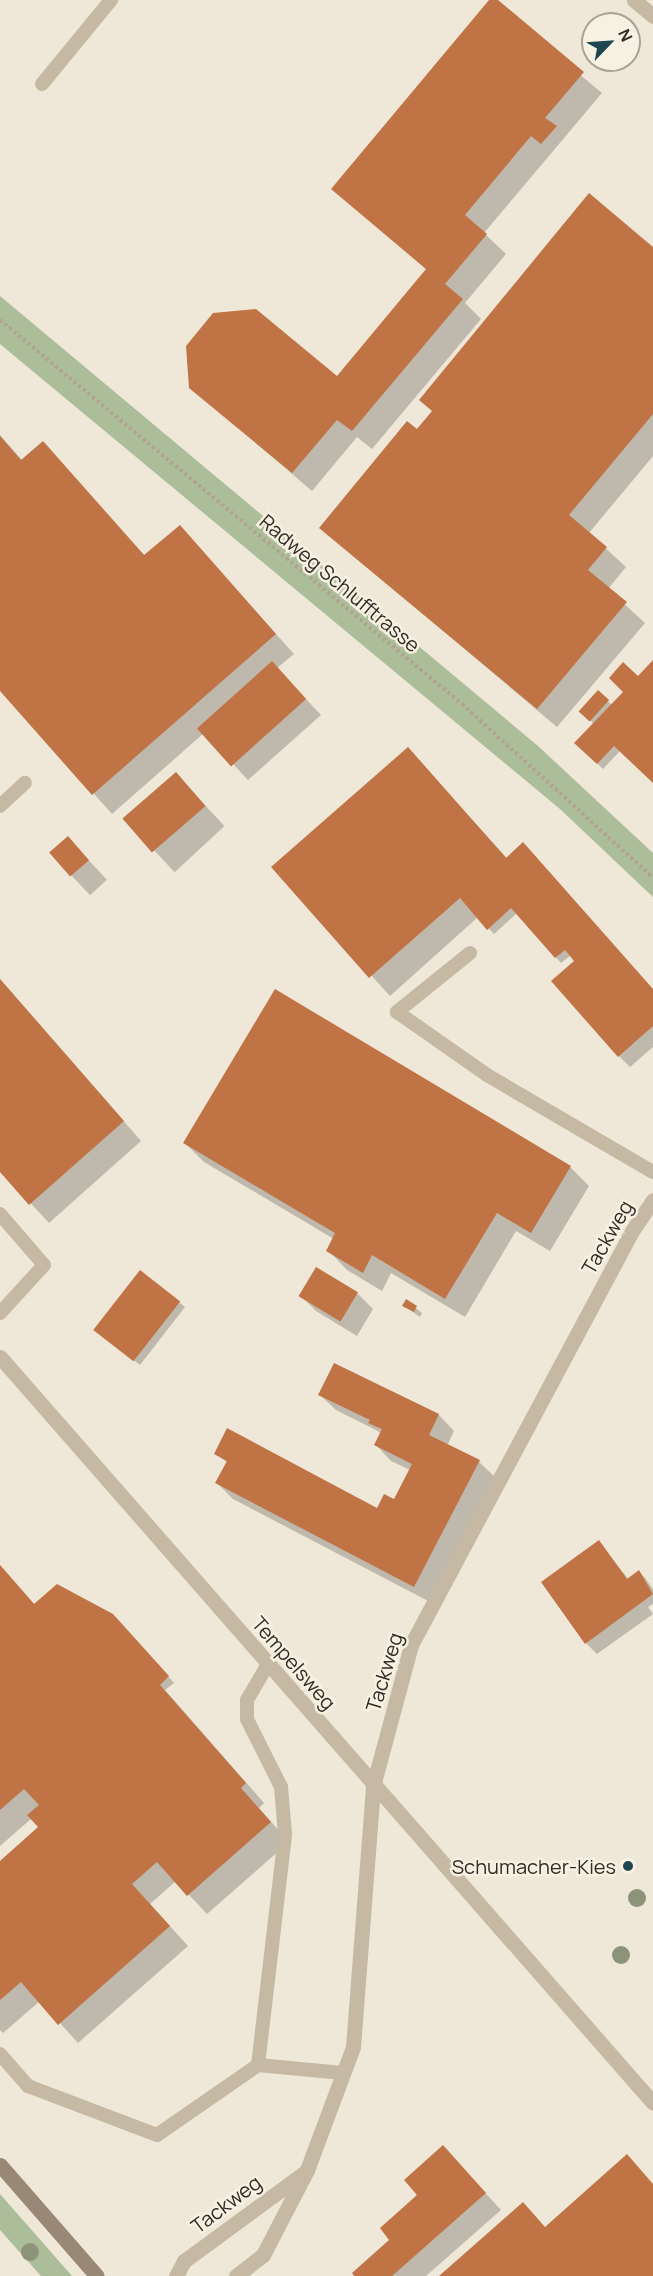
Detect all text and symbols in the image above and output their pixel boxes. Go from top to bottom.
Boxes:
north arrow [581,12,641,72]
text: N [613,25,638,45]
street label: Radweg Schlufftrasse [255,509,425,657]
street label: Tackweg [576,1196,638,1278]
street label: Tempelsweg [247,1612,341,1714]
street label: Tackweg [361,1630,407,1714]
place label: Schumacher-Kies [452,1854,616,1878]
marker: Schumacher-Kies [621,1859,635,1873]
street label: Tackweg [186,2170,266,2238]

